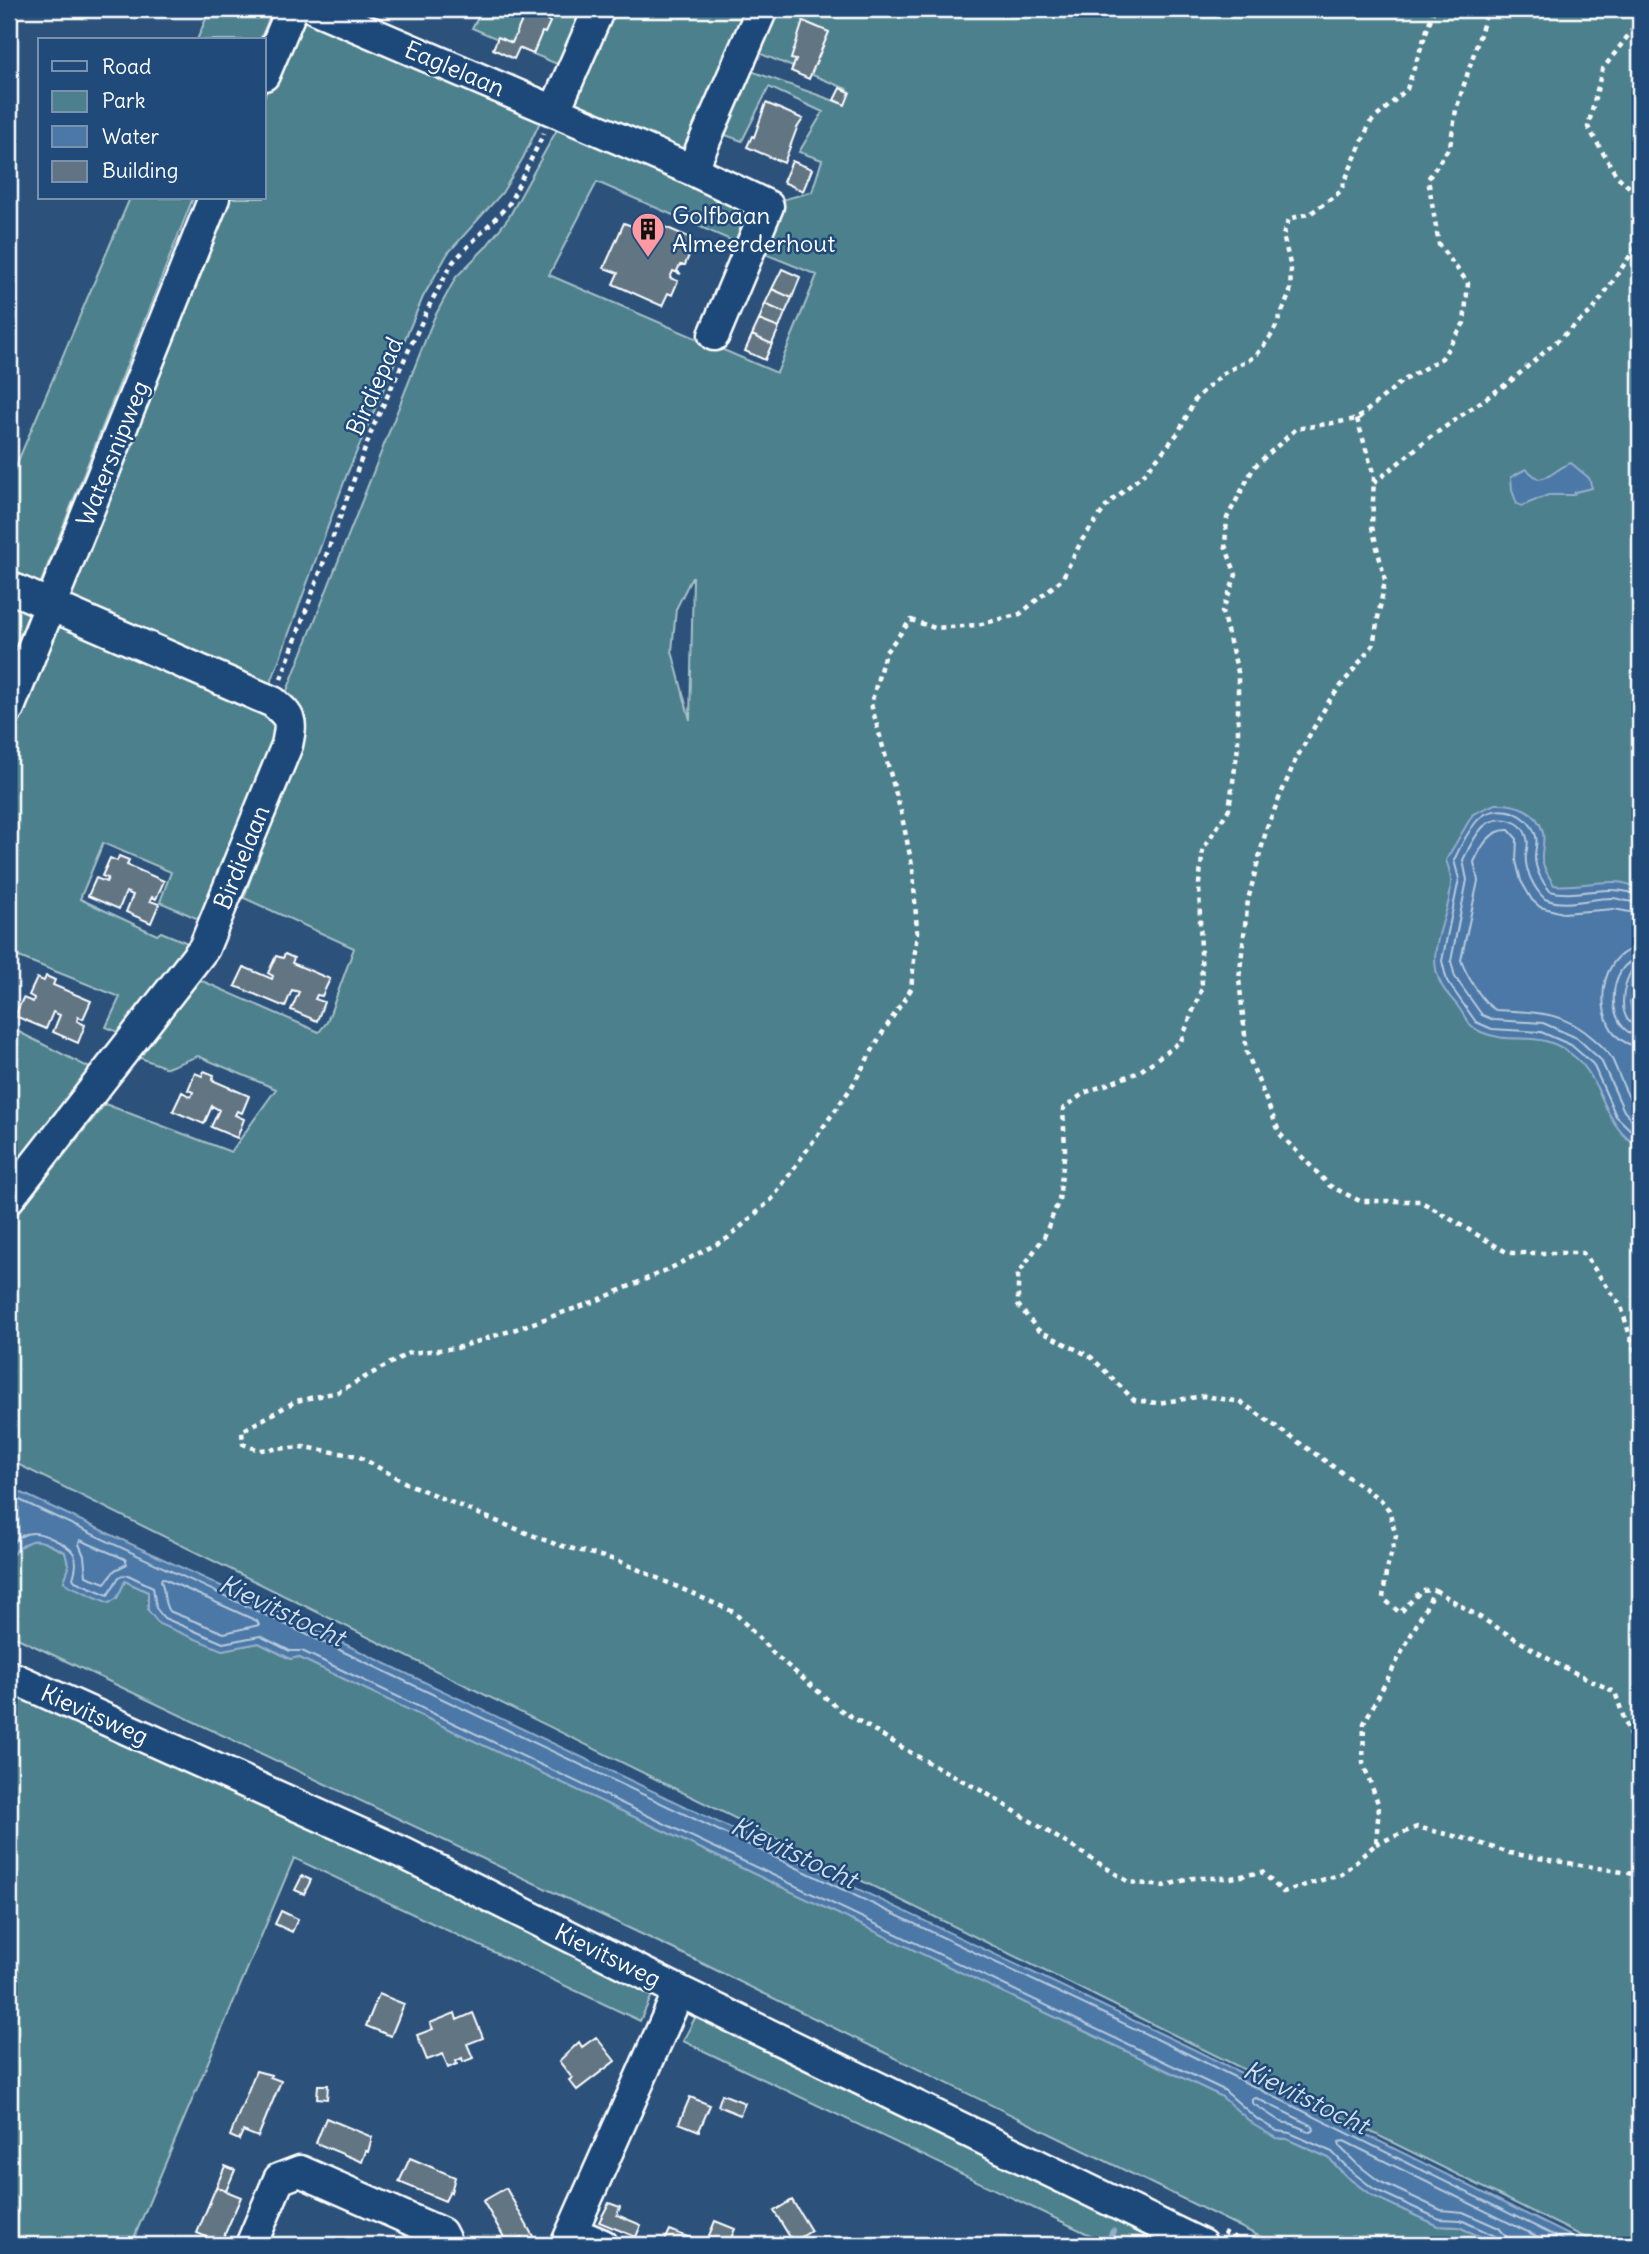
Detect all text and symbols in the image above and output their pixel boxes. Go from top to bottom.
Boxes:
street label: Eaglelaan [401,34,510,102]
legend [38,38,266,200]
text: Road [102,53,151,80]
text: Park [102,87,145,114]
text: Water [102,123,160,150]
text: Building [102,157,178,184]
place label: Golfbaan Almeerderhout [672,200,835,258]
building icon: Golfbaan Almeerderhout [629,210,667,259]
street label: Birdiepad [339,332,409,440]
street label: Watersnipweg [69,376,155,530]
street label: Birdielaan [207,800,275,913]
water label: Kievitstocht [214,1567,353,1655]
street label: Kievitsweg [37,1677,153,1751]
water label: Kievitstocht [726,1809,865,1897]
street label: Kievitsweg [550,1916,666,1994]
water label: Kievitstocht [1238,2053,1377,2143]

